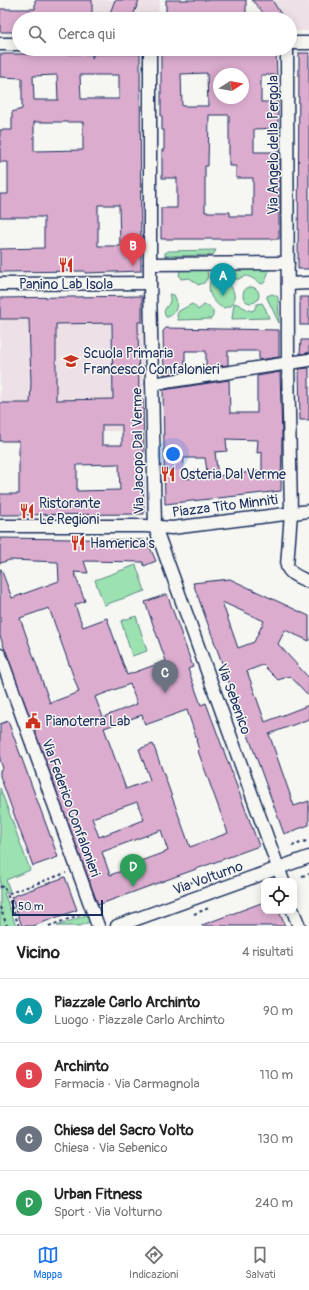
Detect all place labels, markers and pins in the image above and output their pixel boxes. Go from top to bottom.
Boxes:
pin: B [120,233,146,266]
restaurant icon: Panino Lab Isola [57,256,75,274]
pin: A [210,263,236,296]
place label: Panino Lab Isola [19,276,113,293]
place label: Scuola Primaria Francesco Confalonieri [83,345,220,378]
school or university icon: Scuola Primaria Francesco Confalonieri [62,352,80,370]
restaurant icon: Osteria Dal Verme [159,465,177,483]
place label: Osteria Dal Verme [180,466,286,483]
place label: Ristorante Le Regioni [39,495,101,528]
restaurant icon: Ristorante Le Regioni [18,502,36,520]
restaurant icon: Hamerica's [69,534,87,552]
place label: Hamerica's [90,535,156,552]
pin: C [152,660,178,693]
public building icon: Pianoterra Lab [24,712,42,730]
place label: Pianoterra Lab [45,713,131,730]
pin: D [120,854,146,887]

